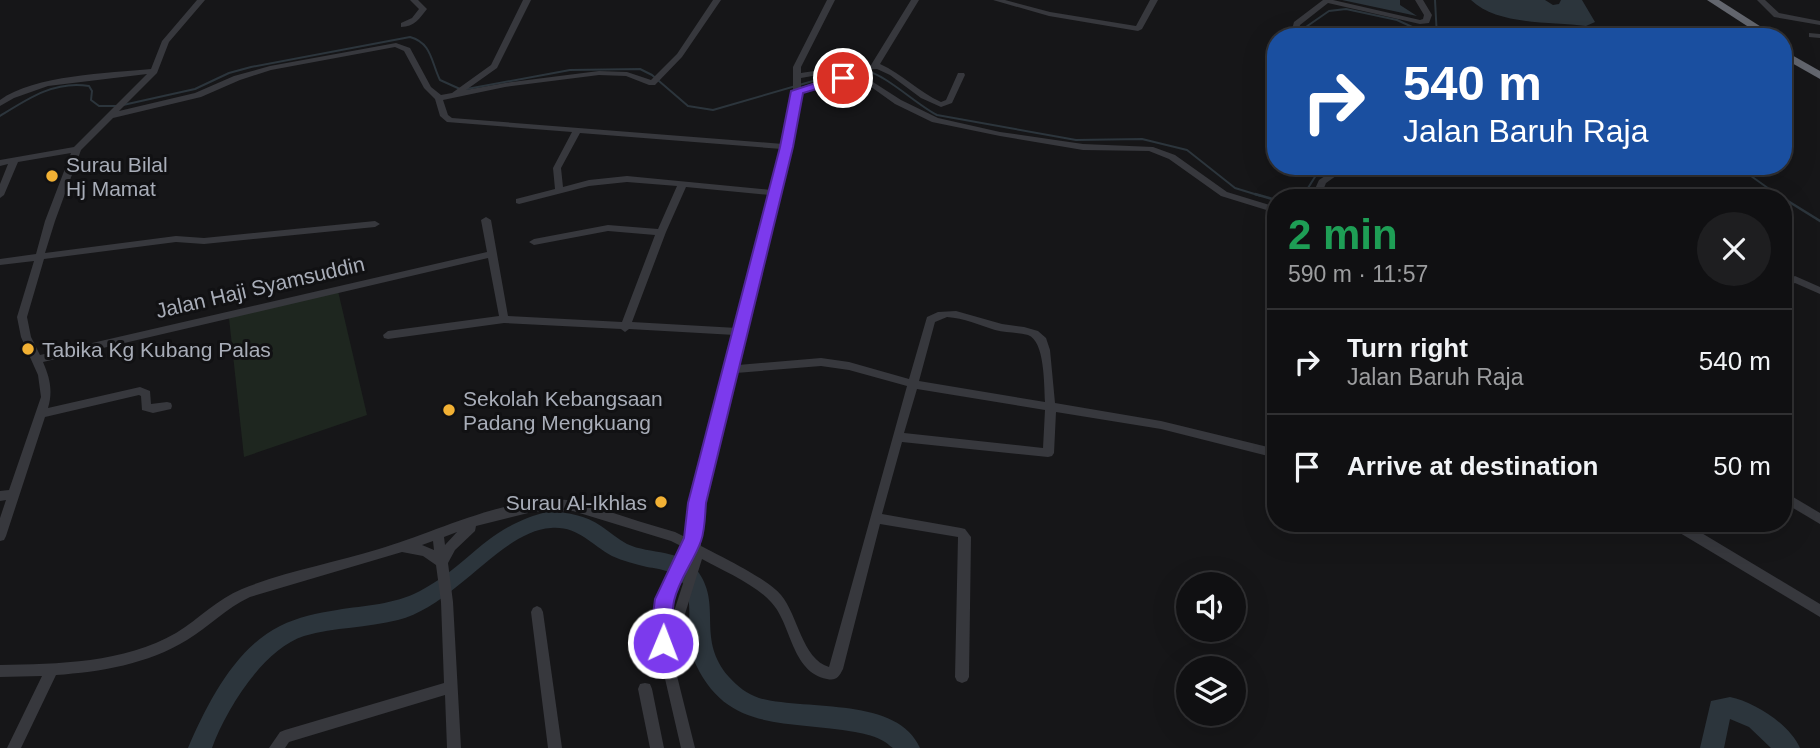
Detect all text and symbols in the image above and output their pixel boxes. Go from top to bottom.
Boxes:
pin [813,48,873,108]
icon: right [1288,56,1379,147]
text: 540 m [1403,56,1542,110]
icon: arrive [824,59,862,97]
text: Jalan Baruh Raja [1403,113,1648,149]
place label: Surau Bilal Hj Mamat [66,153,168,200]
marker: Surau Bilal Hj Mamat [44,168,60,184]
text: 2 min [1288,211,1398,258]
button: close [1697,212,1771,286]
street label: Jalan Haji Syamsuddin [153,252,367,322]
text: 590 m · 11:57 [1288,261,1428,287]
text: Turn right [1347,333,1468,363]
place label: Tabika Kg Kubang Palas [42,338,271,361]
marker: Tabika Kg Kubang Palas [20,341,36,357]
icon: right [1288,343,1326,381]
text: 540 m [1699,346,1771,376]
text: Jalan Baruh Raja [1347,364,1523,390]
place label: Sekolah Kebangsaan Padang Mengkuang [463,387,663,434]
marker: Sekolah Kebangsaan Padang Mengkuang [441,402,457,418]
icon: arrive [1288,448,1326,486]
text: Arrive at destination [1347,451,1598,481]
text: 50 m [1713,451,1771,481]
place label: Surau Al-Ikhlas [506,491,647,514]
marker: Surau Al-Ikhlas [653,494,669,510]
map controls [1176,572,1246,726]
button: sound [1176,572,1246,642]
position arrow [626,606,700,680]
button: layers [1176,656,1246,726]

